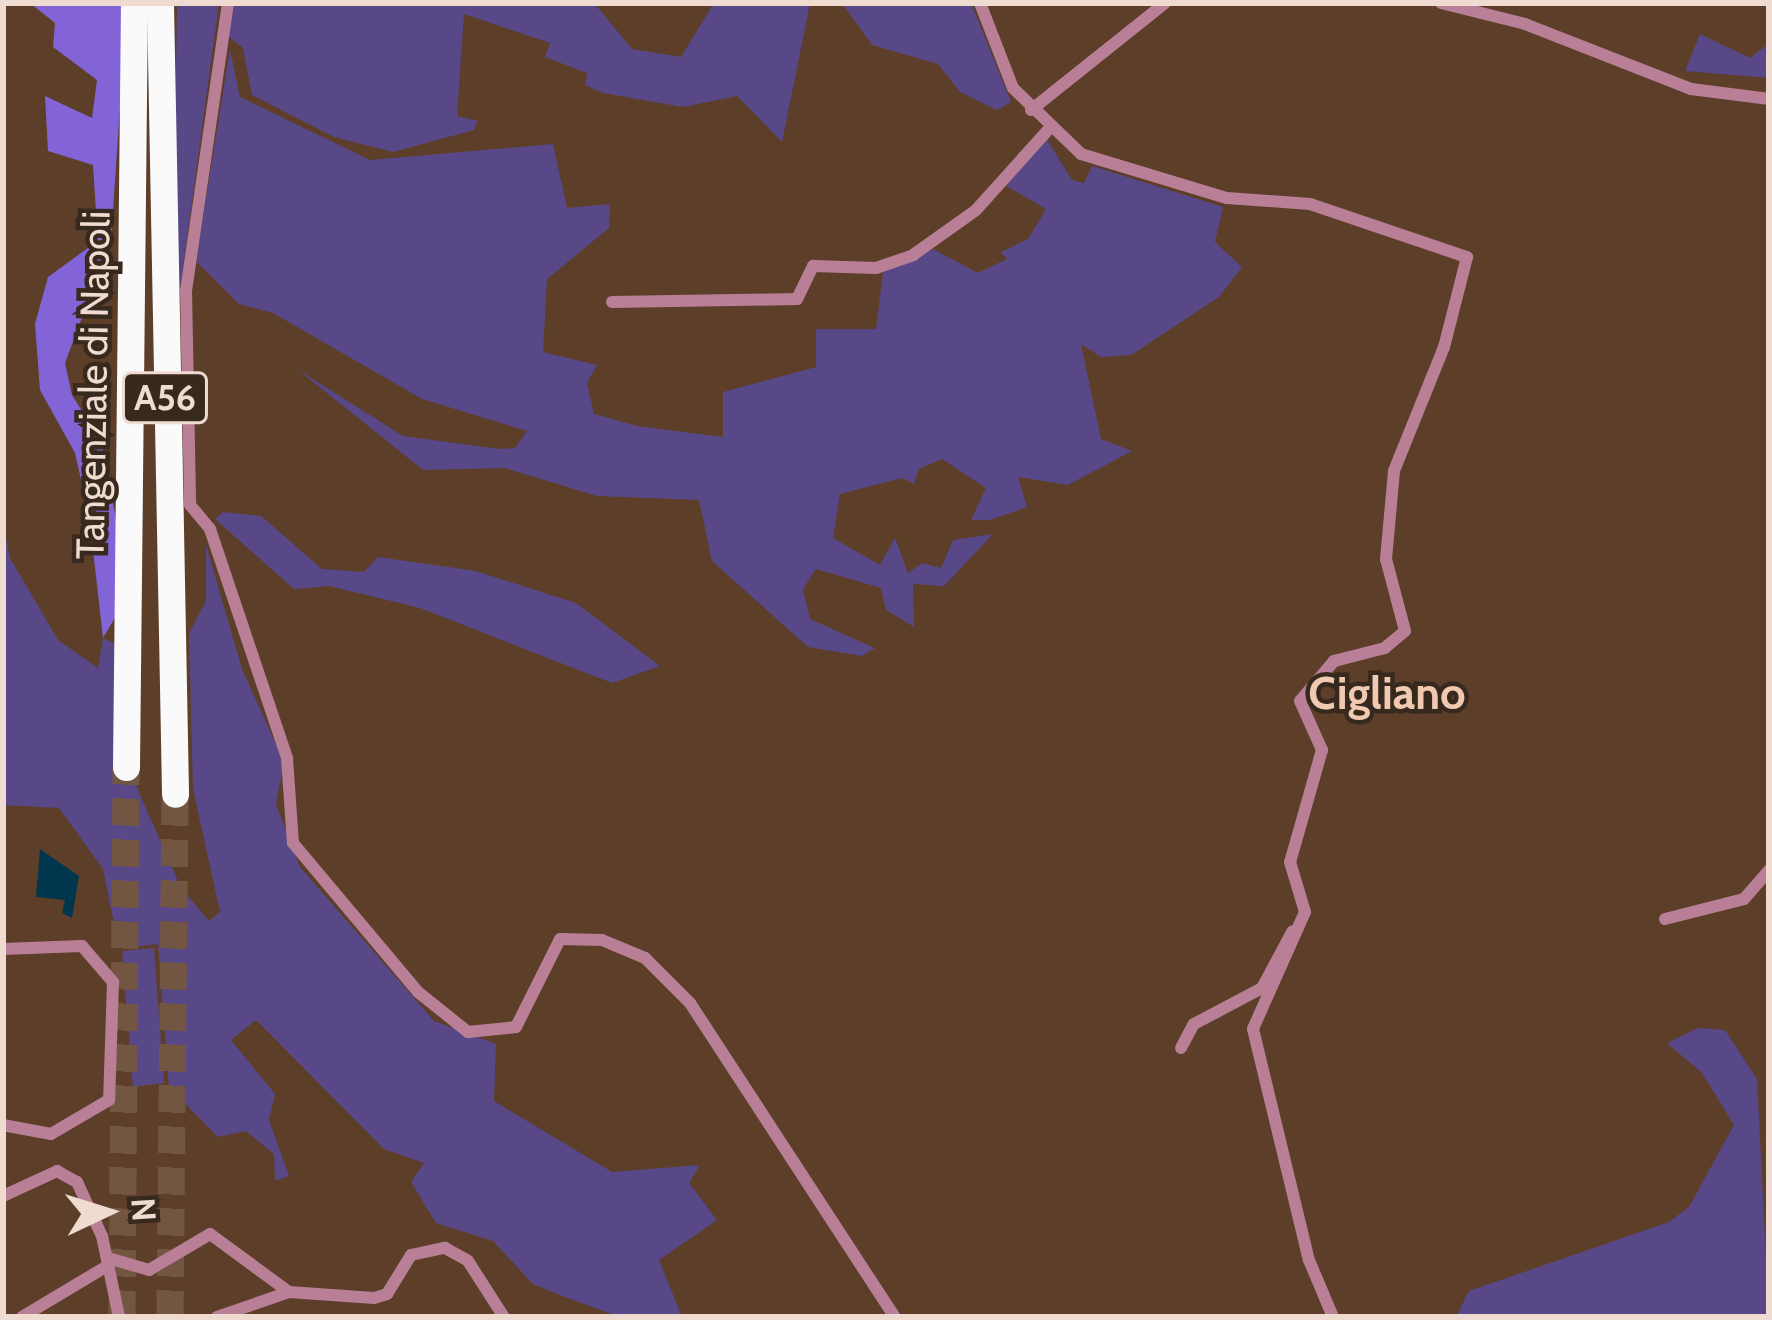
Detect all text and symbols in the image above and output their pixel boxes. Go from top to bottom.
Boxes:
street label: Tangenziale di Napoli [67,210,119,560]
road number: A56 [120,368,210,428]
district label: Cigliano [1308,667,1466,721]
north arrow [48,1152,168,1272]
text: N [123,1196,165,1223]

